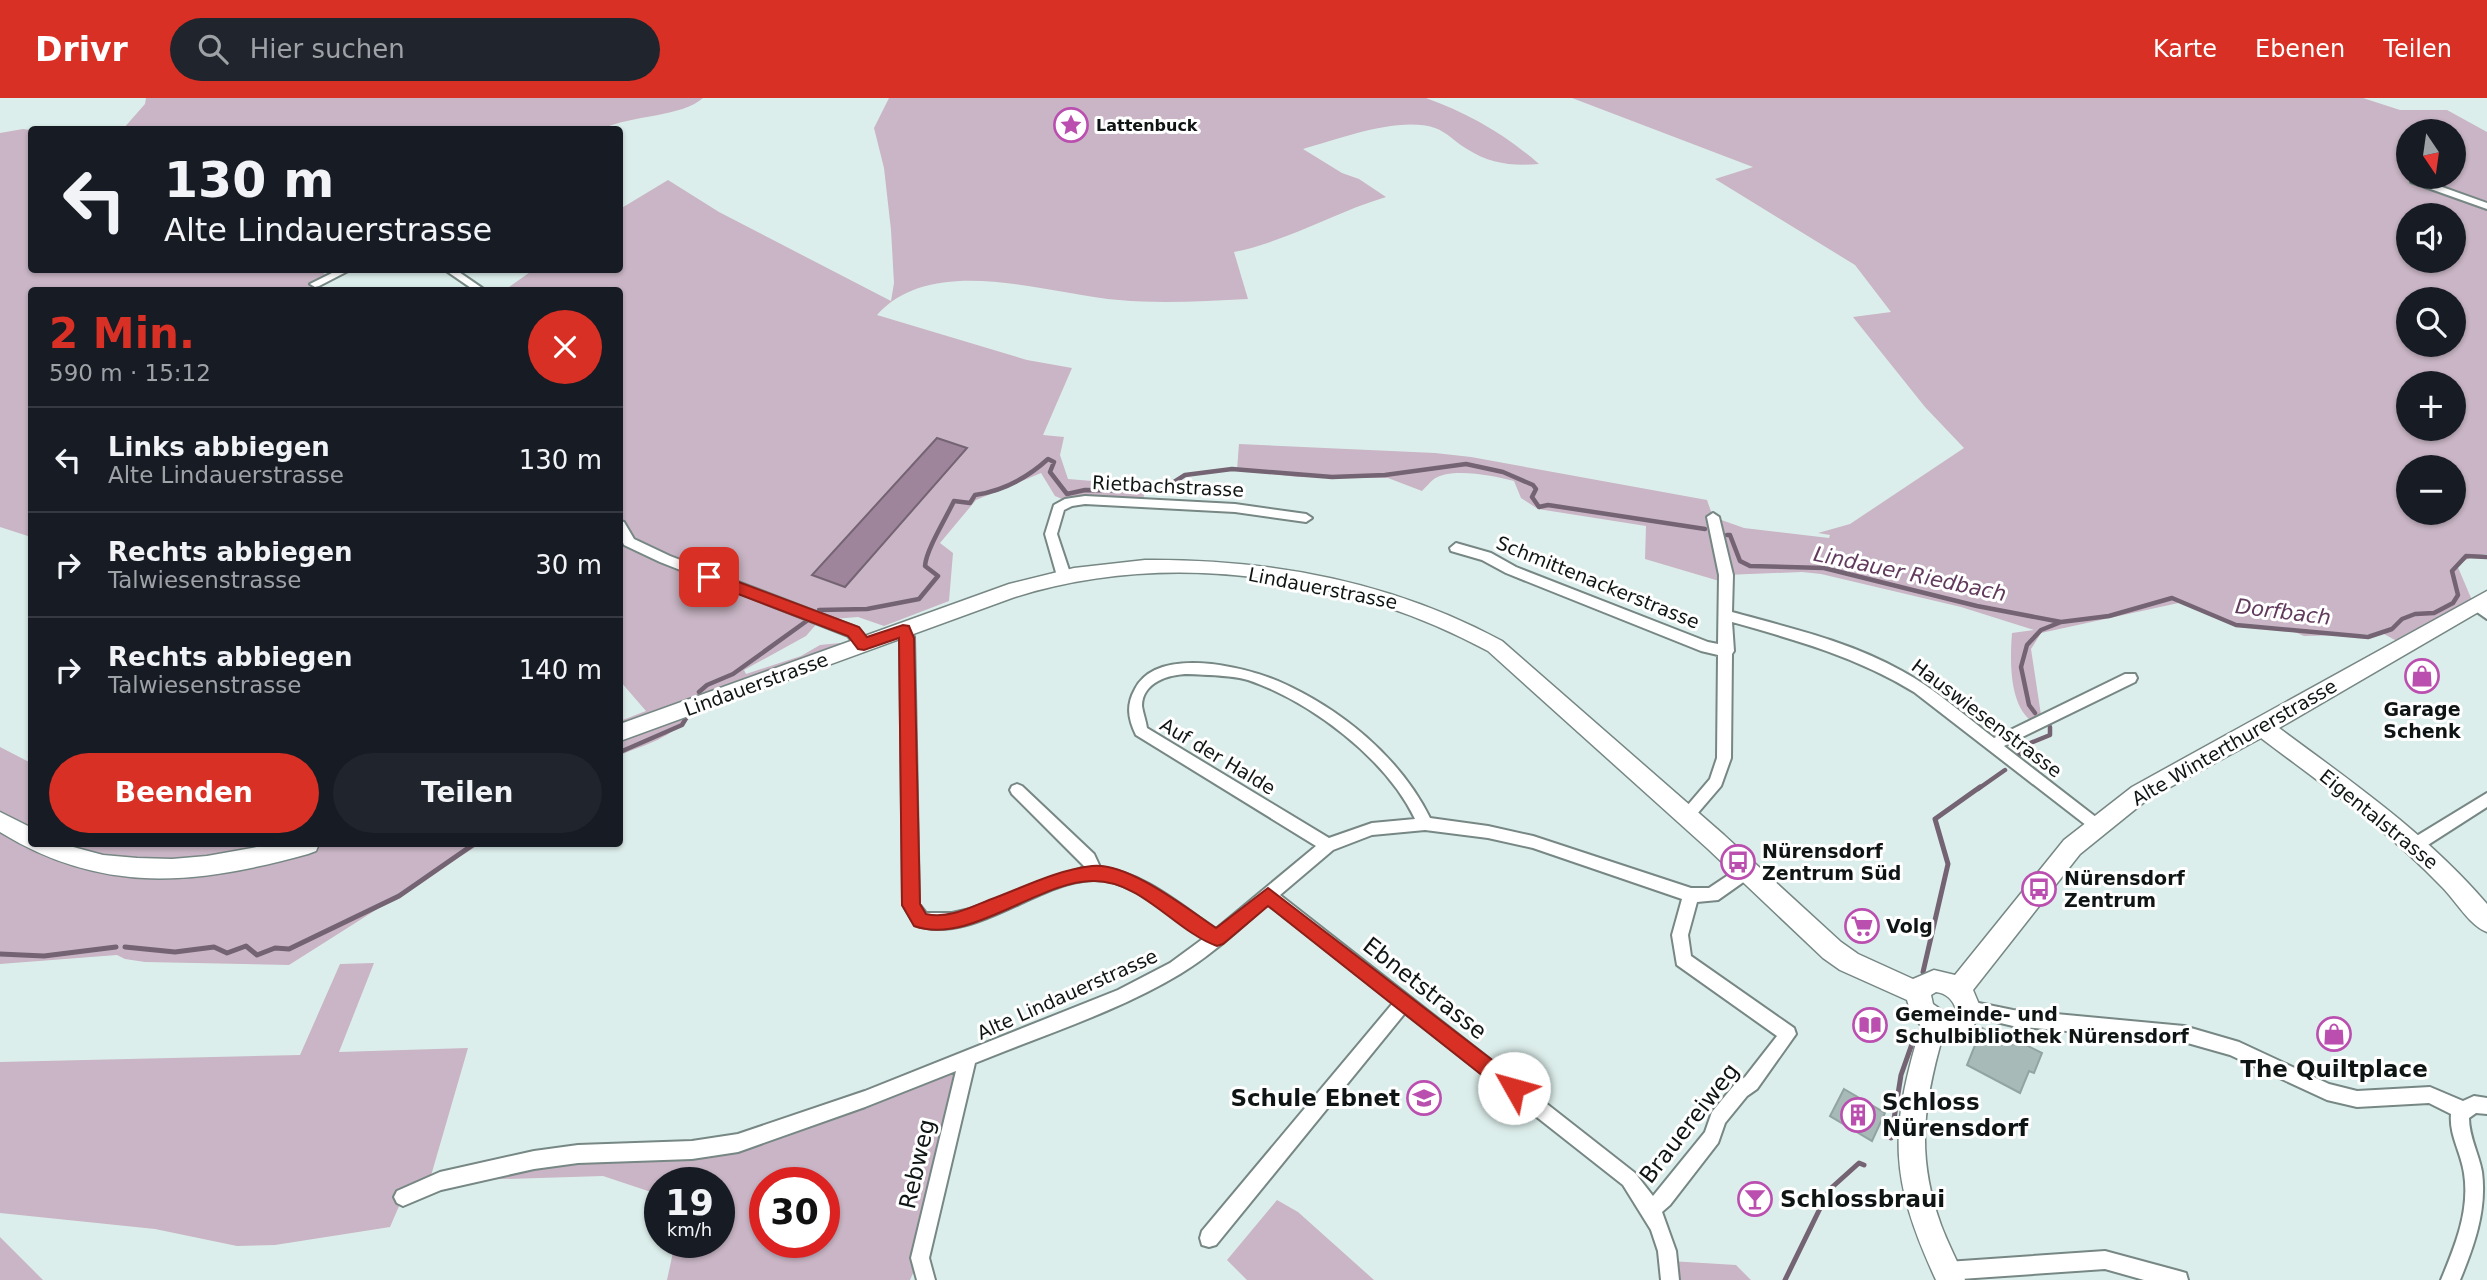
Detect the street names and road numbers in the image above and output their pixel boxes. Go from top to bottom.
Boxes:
street label: Rietbachstrasse [1091,471,1245,501]
street label: Schmittenackerstrasse [1493,531,1703,633]
street label: Lindauerstrasse [1247,563,1399,613]
street label: Lindauerstrasse [681,648,831,720]
street label: Hauswiesenstrasse [1908,654,2066,782]
street label: Alte Winterthurerstrasse [2128,674,2340,810]
street label: Auf der Halde [1156,713,1280,799]
street label: Eigentalstrasse [2315,765,2443,873]
street label: Ebnetstrasse [1358,932,1492,1044]
street label: Alte Lindauerstrasse [973,944,1161,1044]
street label: Brauereiweg [1634,1058,1744,1188]
street label: Rebweg [894,1117,940,1211]

